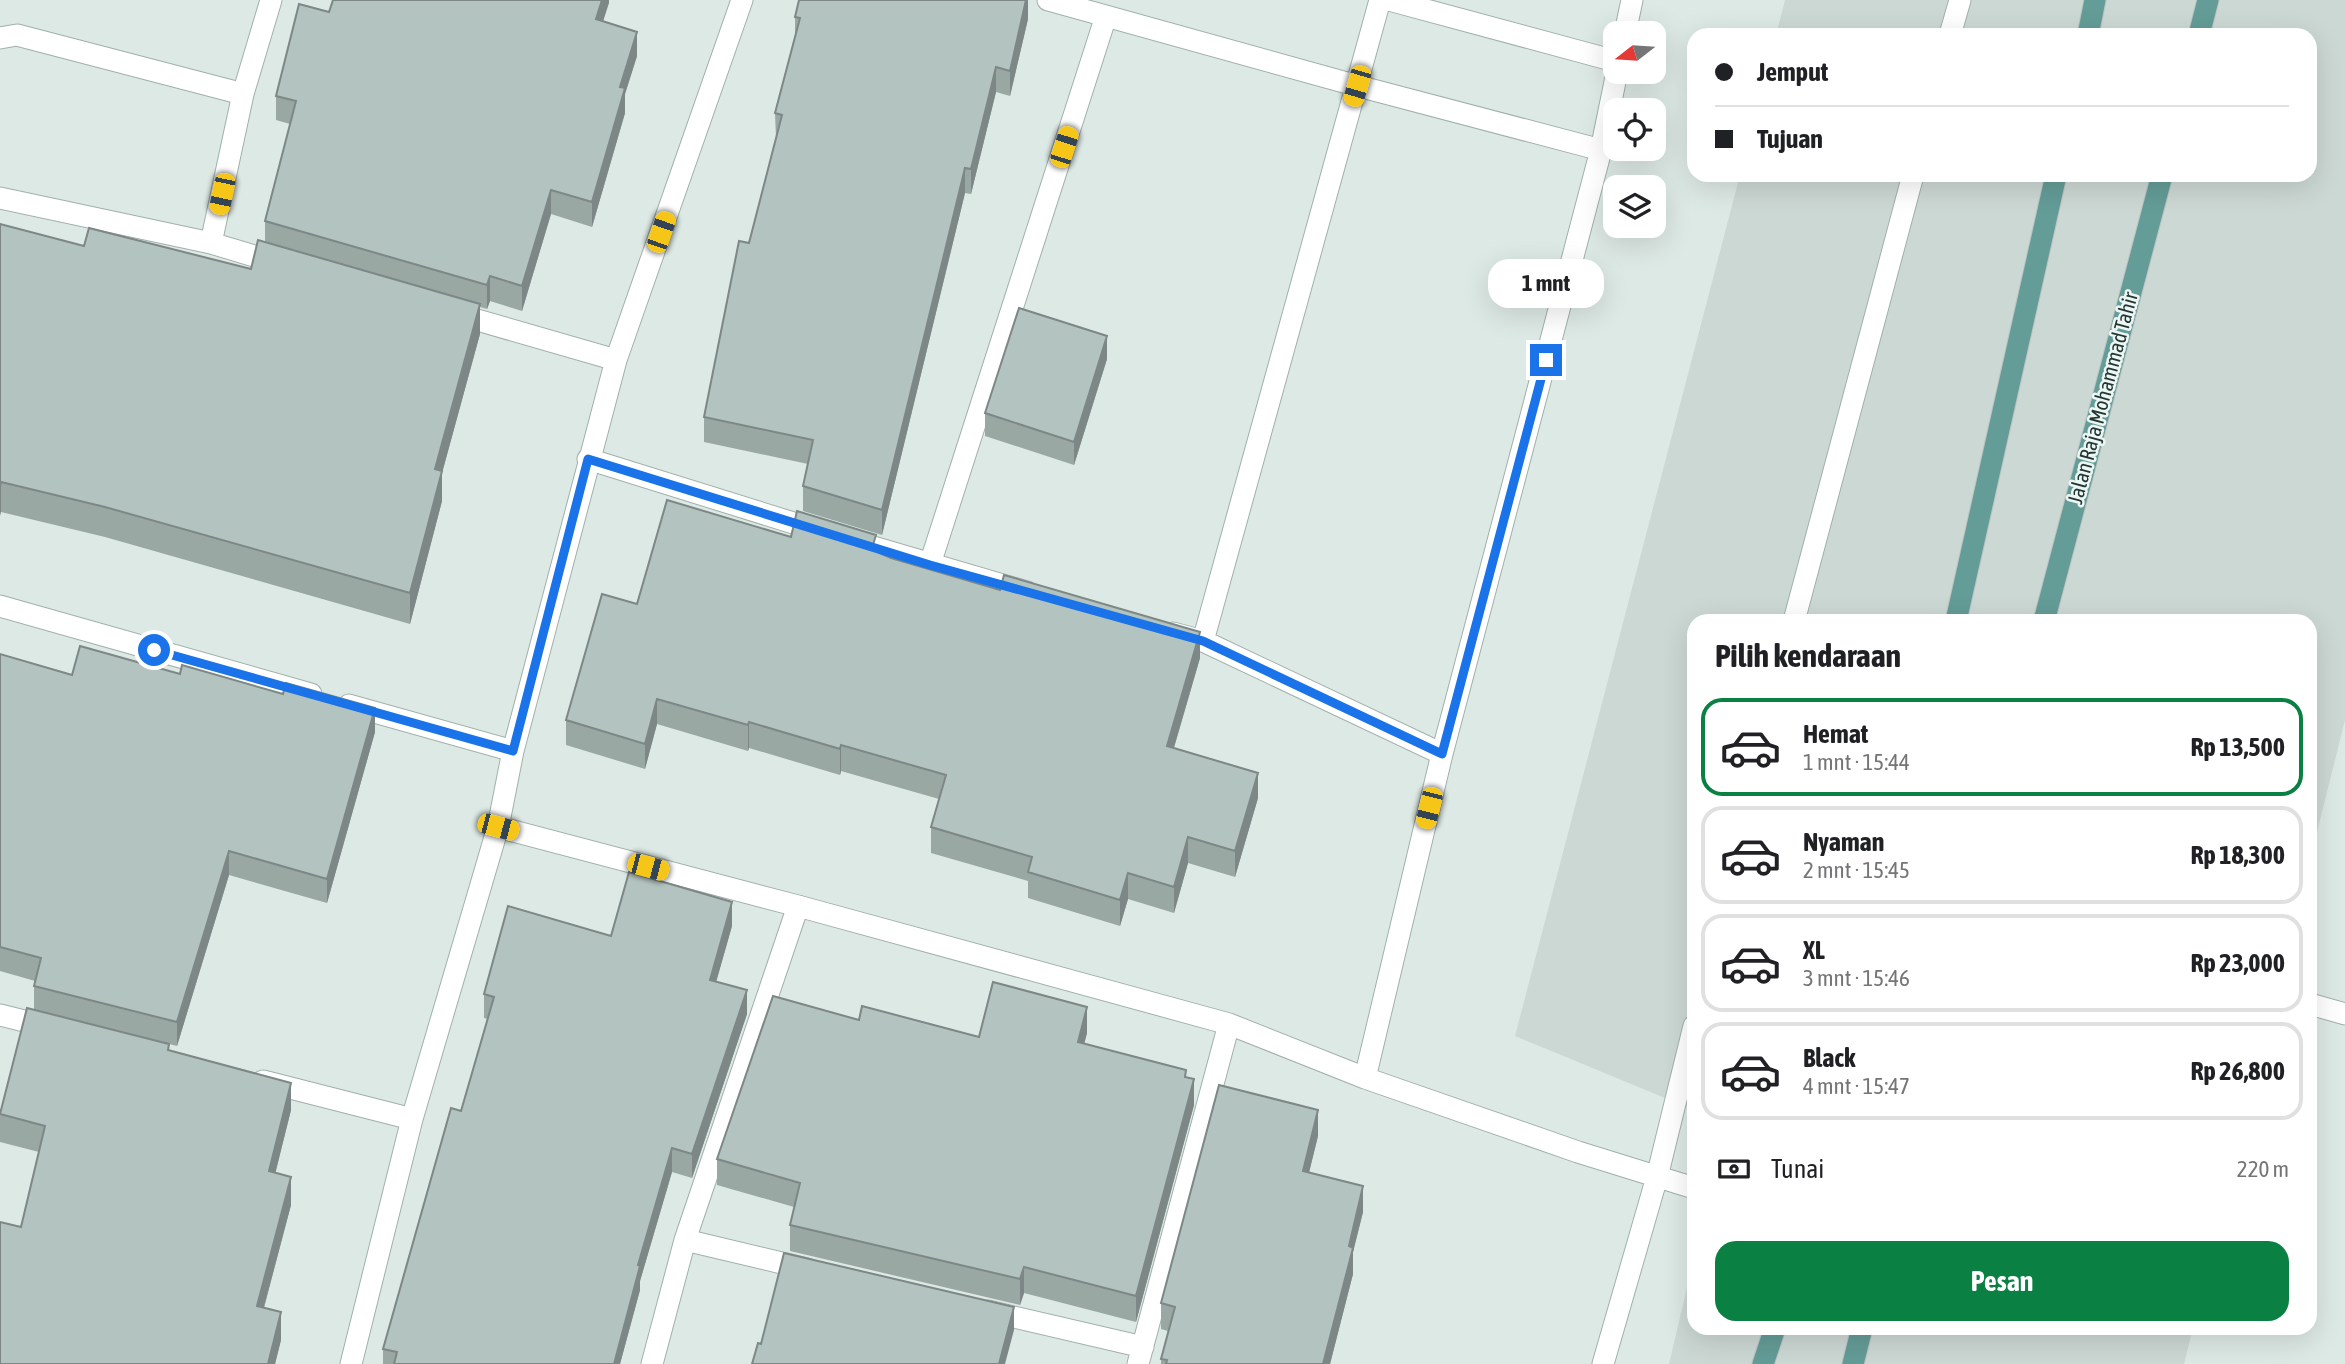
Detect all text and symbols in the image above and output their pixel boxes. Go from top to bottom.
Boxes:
north arrow [1603,21,1666,84]
map controls [1603,21,1666,238]
text: Jemput [1757,57,1828,87]
car [1342,63,1373,109]
button: locate [1603,98,1666,161]
car [1048,124,1081,170]
text: Tujuan [1757,124,1823,154]
car [208,171,237,217]
button: layers [1603,175,1666,238]
car [645,209,678,255]
callout: 1 mnt [1488,258,1604,308]
text: 1 mnt [1522,270,1570,296]
street label: Jalan Raja Mohammad Tahir [2062,289,2142,506]
route end [1530,344,1562,376]
route start [138,634,170,666]
text: Pilih kendaraan [1715,637,1901,674]
icon: car [1719,716,1782,779]
text: Hemat [1803,719,1868,749]
text: Rp 13,500 [2190,732,2285,762]
text: 1 mnt · 15:44 [1803,749,1910,775]
car [1414,785,1445,831]
car [475,811,522,843]
icon: car [1719,824,1782,887]
text: Nyaman [1803,827,1884,857]
text: Rp 18,300 [2190,840,2285,870]
car [625,851,672,883]
text: 2 mnt · 15:45 [1803,857,1910,883]
icon: car [1719,932,1782,995]
text: XL [1803,935,1825,965]
text: Rp 23,000 [2190,948,2285,978]
text: 3 mnt · 15:46 [1803,965,1910,991]
icon: car [1719,1040,1782,1103]
text: Black [1803,1043,1855,1073]
text: Rp 26,800 [2190,1056,2285,1086]
text: 4 mnt · 15:47 [1803,1073,1910,1099]
icon: cash [1715,1150,1753,1188]
text: Tunai [1771,1154,1824,1184]
text: 220 m [2237,1156,2289,1182]
button: Pesan [1715,1241,2289,1321]

